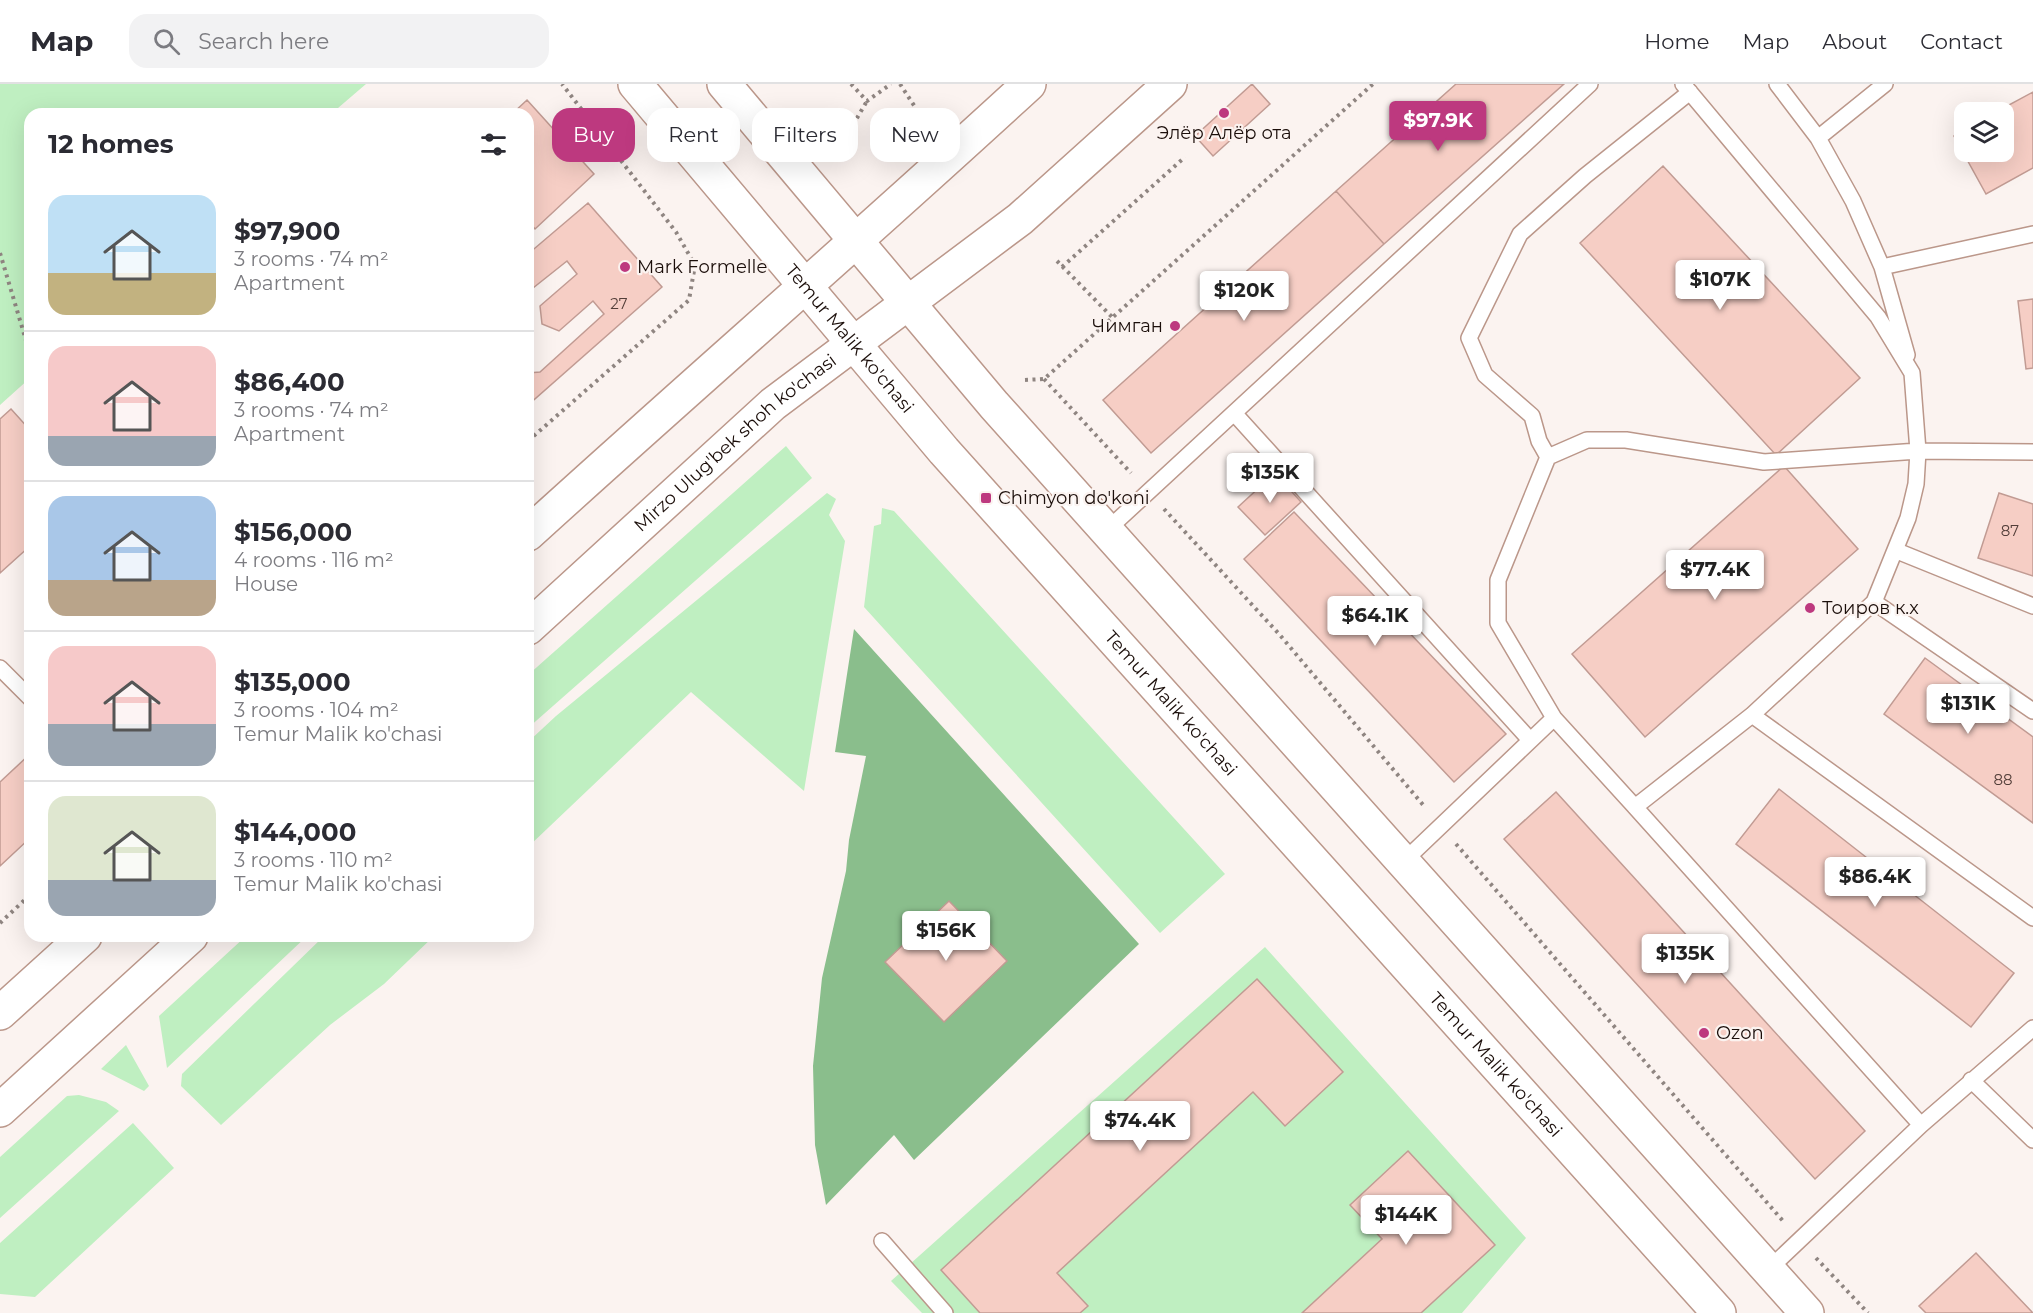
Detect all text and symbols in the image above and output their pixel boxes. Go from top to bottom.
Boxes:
search box [129,14,549,68]
text: Map [30,24,93,58]
icon: search [150,25,183,58]
text: Search here [198,28,329,55]
text: Home [1644,29,1709,54]
text: Map [1742,29,1789,54]
text: About [1822,29,1887,54]
text: Contact [1920,29,2003,54]
pin: $97.9K [1389,101,1487,152]
map controls [1954,102,2014,162]
button: layers [1954,102,2014,162]
marker: Элёр Алёр ота [1217,106,1231,120]
chip: Buy [552,108,635,162]
chip: Rent [647,108,740,162]
chip: Filters [752,108,858,162]
chip: New [870,108,960,162]
text: $97.9K [1403,108,1473,132]
place label: Элёр Алёр ота [1156,122,1292,144]
text: 12 homes [48,128,174,160]
icon: filters [477,128,510,161]
text: $97,900 [234,215,340,247]
icon: home [96,219,168,291]
text: 3 rooms · 74 m² [234,247,389,271]
place label: Mark Formelle [637,256,767,278]
marker: Mark Formelle [618,260,632,274]
street label: Temur Malik ko'chasi [781,260,918,418]
pin: $107K [1678,260,1762,311]
text: $107K [1689,267,1751,291]
text: Apartment [234,271,345,295]
pin: $120K [1202,271,1286,322]
text: $120K [1214,278,1274,302]
house number: 27 [610,294,628,313]
place label: Чимган [1092,315,1163,337]
marker: Чимган [1168,319,1182,333]
street label: Mirzo Ulug'bek shoh ko'chasi [630,349,841,536]
text: $86,400 [234,366,345,398]
icon: home [96,370,168,442]
text: 3 rooms · 74 m² [234,398,389,422]
text: Apartment [234,422,345,446]
pin: $135K [1228,453,1312,504]
text: $135K [1241,460,1299,484]
place label: Chimyon do'koni [998,487,1150,509]
marker: Chimyon do'koni [979,491,993,505]
text: $156,000 [234,516,352,548]
icon: home [96,520,168,592]
house number: 87 [2001,521,2019,540]
text: 4 rooms · 116 m² [234,548,394,572]
pin: $77.4K [1666,550,1764,601]
text: $77.4K [1680,557,1750,581]
text: House [234,572,298,596]
pin: $64.1K [1326,596,1424,647]
place label: Тоиров к.х [1822,597,1919,619]
marker: Тоиров к.х [1803,601,1817,615]
text: $64.1K [1341,603,1409,627]
street label: Temur Malik ko'chasi [1100,626,1242,780]
text: $135,000 [234,666,351,698]
icon: home [96,670,168,742]
pin: $131K [1926,684,2010,735]
text: $131K [1941,691,1995,715]
text: 3 rooms · 104 m² [234,698,399,722]
text: Temur Malik ko'chasi [234,722,442,746]
house number: 88 [1993,770,2013,789]
text: $144,000 [234,816,356,848]
icon: home [96,820,168,892]
text: 3 rooms · 110 m² [234,848,393,872]
pin: $86.4K [1826,857,1924,908]
text: $86.4K [1839,864,1911,888]
text: Temur Malik ko'chasi [234,872,442,896]
pin: $156K [904,911,988,962]
text: $156K [916,918,976,942]
pin: $135K [1643,934,1727,985]
text: $135K [1656,941,1714,965]
street label: Temur Malik ko'chasi [1425,988,1567,1142]
place label: Ozon [1716,1022,1764,1044]
marker: Ozon [1697,1026,1711,1040]
pin: $74.4K [1091,1101,1189,1152]
text: $74.4K [1104,1108,1176,1132]
pin: $144K [1364,1195,1448,1246]
text: $144K [1375,1202,1437,1226]

